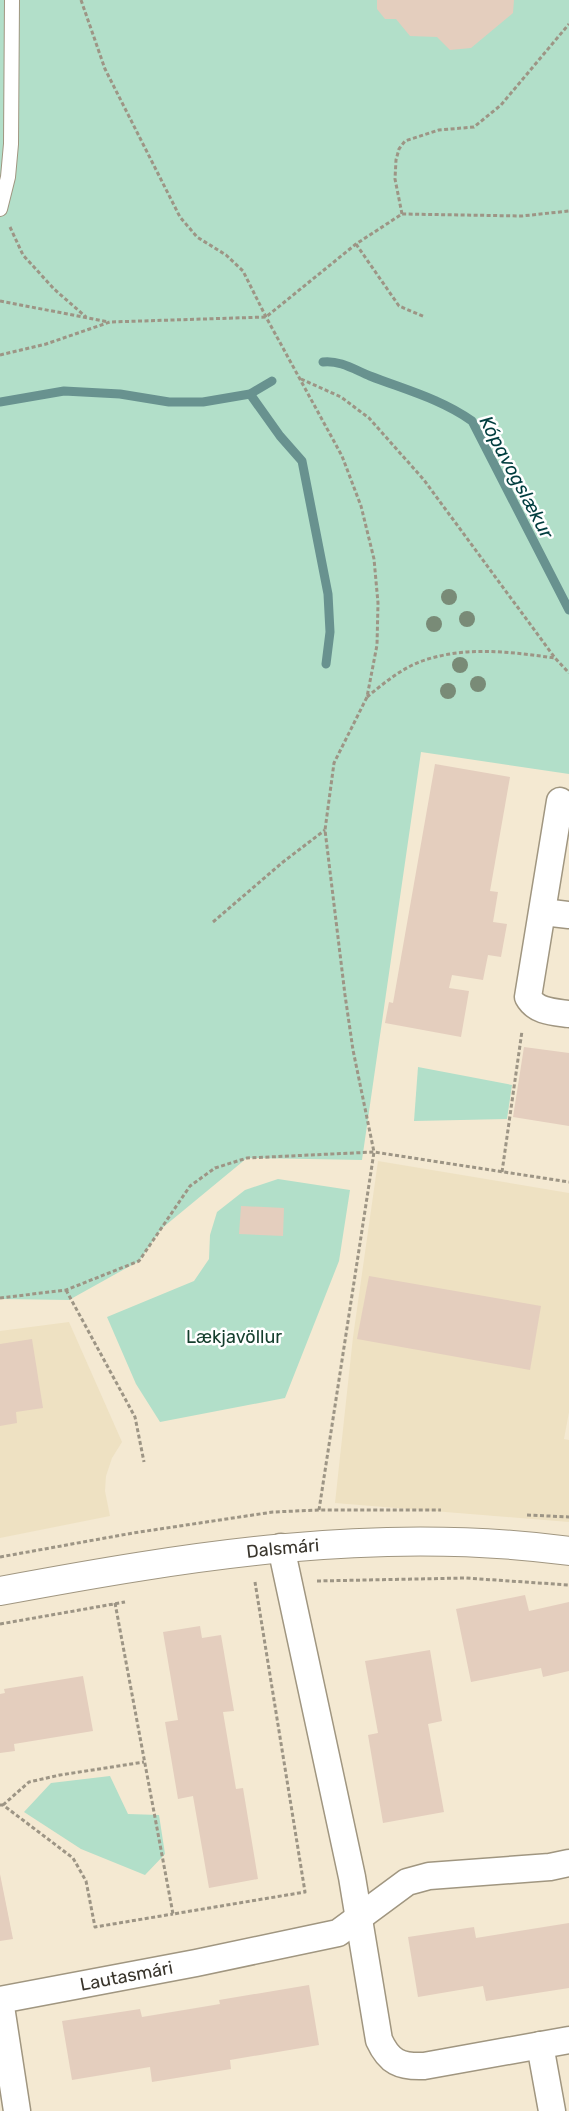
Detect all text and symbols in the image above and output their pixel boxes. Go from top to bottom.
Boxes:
water label: Kópavogslækur [475,412,559,543]
park label: Lækjavöllur [186,1326,282,1348]
street label: Dalsmári [245,1534,320,1563]
street label: Lautasmári [78,1957,175,1996]

